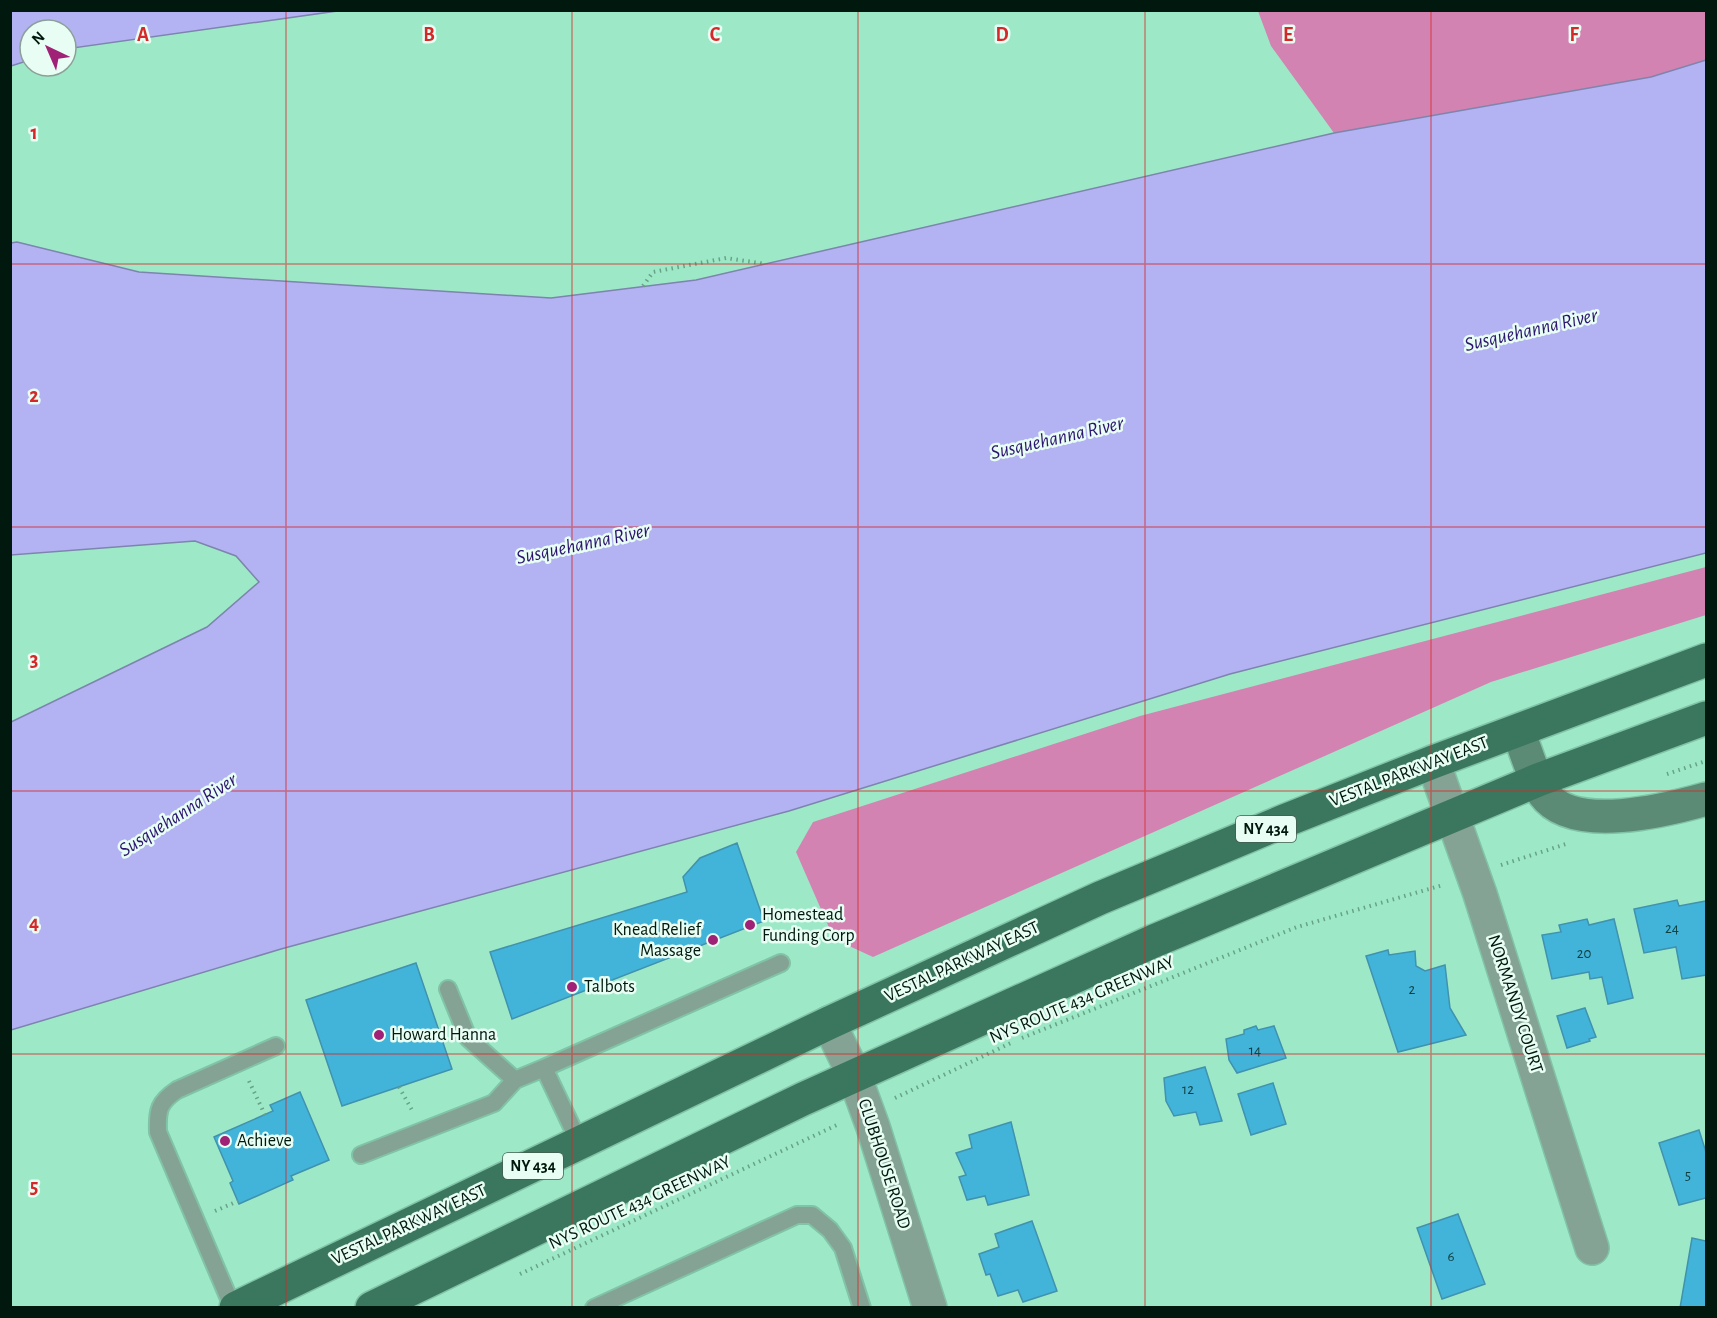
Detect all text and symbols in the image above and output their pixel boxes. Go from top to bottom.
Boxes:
north arrow [18,18,78,78]
text: A [137,25,149,45]
text: B [423,25,435,45]
text: C [710,25,721,45]
text: D [995,25,1009,45]
text: E [1283,25,1293,45]
text: F [1569,25,1579,45]
text: N [29,28,48,48]
text: 1 [30,123,38,143]
water label: Susquehanna River [1463,305,1600,355]
text: 2 [29,386,39,406]
water label: Susquehanna River [989,413,1126,463]
water label: Susquehanna River [514,520,652,568]
text: 3 [30,650,38,670]
street label: VESTAL PARKWAY EAST [1327,733,1491,811]
water label: Susquehanna River [116,769,241,860]
road number: NY 434 [1236,816,1296,842]
place label: Homestead Funding Corp [762,906,855,945]
text: 4 [29,913,39,933]
marker: Homestead Funding Corp [743,918,757,932]
street label: VESTAL PARKWAY EAST [882,918,1042,1006]
place label: Knead Relief Massage [613,921,703,960]
house number: 24 [1665,921,1679,936]
marker: Knead Relief Massage [706,933,720,947]
street label: NORMANDY COURT [1484,933,1546,1075]
house number: 20 [1577,946,1591,961]
street label: NYS ROUTE 434 GREENWAY [987,953,1177,1047]
place label: Talbots [584,978,635,996]
marker: Talbots [565,980,579,994]
house number: 2 [1409,982,1416,997]
place label: Howard Hanna [391,1026,496,1044]
marker: Howard Hanna [372,1028,386,1042]
house number: 14 [1249,1043,1261,1058]
house number: 12 [1182,1082,1194,1097]
street label: CLUBHOUSE ROAD [854,1097,914,1231]
place label: Achieve [237,1132,292,1150]
marker: Achieve [218,1134,232,1148]
road number: NY 434 [503,1153,563,1179]
street label: NYS ROUTE 434 GREENWAY [546,1153,734,1253]
house number: 5 [1685,1168,1691,1183]
text: 5 [30,1177,38,1197]
street label: VESTAL PARKWAY EAST [329,1181,489,1269]
house number: 6 [1447,1249,1455,1264]

